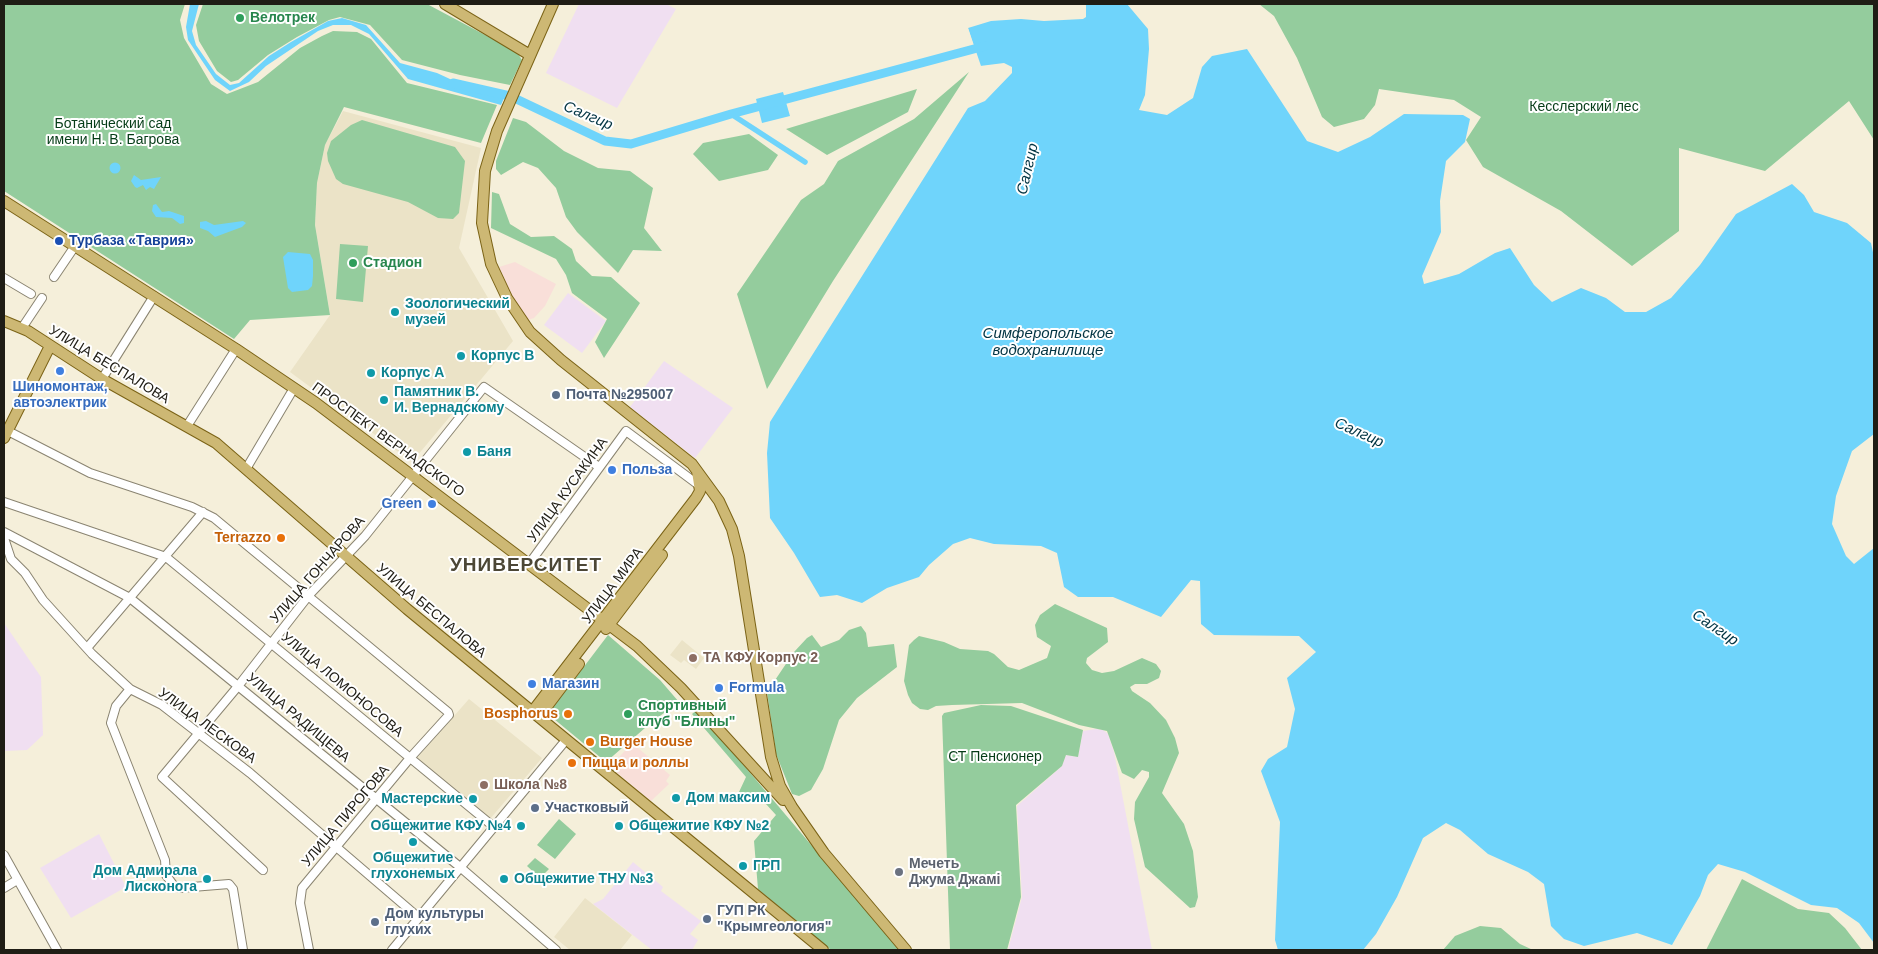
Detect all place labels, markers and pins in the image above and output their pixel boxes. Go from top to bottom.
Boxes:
place label: Велотрек [250,10,315,26]
marker: Велотрек [234,12,246,24]
place label: Турбаза «Таврия» [69,233,194,249]
marker: Турбаза «Таврия» [53,235,65,247]
place label: Стадион [363,255,422,271]
marker: Стадион [347,257,359,269]
place label: Зоологический музей [405,296,510,328]
marker: Зоологический музей [389,306,401,318]
place label: Корпус В [471,348,534,364]
marker: Корпус В [455,350,467,362]
marker: Шиномонтаж, автоэлектрик [54,365,66,377]
place label: Корпус А [381,365,444,381]
marker: Корпус А [365,367,377,379]
place label: Шиномонтаж, автоэлектрик [12,379,108,412]
place label: Памятник В. И. Вернадскому [394,384,504,417]
place label: Почта №295007 [566,387,673,403]
marker: Почта №295007 [550,389,562,401]
marker: Памятник В. И. Вернадскому [378,394,390,406]
place label: Баня [477,444,511,460]
marker: Баня [461,446,473,458]
place label: Польза [622,462,672,478]
marker: Польза [606,464,618,476]
place label: Green [382,496,422,512]
marker: Green [426,498,438,510]
place label: Terrazzo [214,530,271,546]
marker: Terrazzo [275,532,287,544]
place label: ТА КФУ Корпус 2 [703,650,818,666]
marker: ТА КФУ Корпус 2 [687,652,699,664]
place label: Магазин [542,676,599,692]
marker: Магазин [526,678,538,690]
place label: Formula [729,680,784,696]
marker: Formula [713,682,725,694]
place label: Спортивный клуб "Блины" [638,698,735,730]
place label: Bosphorus [484,706,558,722]
marker: Bosphorus [562,708,574,720]
marker: Спортивный клуб "Блины" [622,708,634,720]
place label: Burger House [600,734,693,750]
marker: Burger House [584,736,596,748]
place label: Пицца и роллы [582,755,689,771]
marker: Пицца и роллы [566,757,578,769]
place label: Школа №8 [494,777,567,793]
marker: Школа №8 [478,779,490,791]
place label: Дом максим [686,790,770,806]
place label: Мастерские [381,791,463,807]
marker: Дом максим [670,792,682,804]
marker: Мастерские [467,793,479,805]
place label: Участковый [545,800,629,816]
marker: Участковый [529,802,541,814]
place label: Общежитие КФУ №4 [371,818,511,834]
place label: Общежитие КФУ №2 [629,818,769,834]
marker: Общежитие КФУ №4 [515,820,527,832]
marker: Общежитие КФУ №2 [613,820,625,832]
marker: Общежитие глухонемых [407,836,419,848]
place label: Общежитие глухонемых [371,850,455,882]
place label: Мечеть Джума Джамі [909,856,1000,889]
place label: ГРП [753,858,780,874]
marker: ГРП [737,860,749,872]
place label: Дом Адмирала Лисконога [93,863,197,896]
marker: Мечеть Джума Джамі [893,866,905,878]
place label: Общежитие ТНУ №3 [514,871,653,887]
marker: Дом Адмирала Лисконога [201,873,213,885]
marker: Общежитие ТНУ №3 [498,873,510,885]
place label: ГУП РК "Крымгеология" [717,903,831,936]
place label: Дом культуры глухих [385,906,484,939]
marker: ГУП РК "Крымгеология" [701,913,713,925]
marker: Дом культуры глухих [369,916,381,928]

